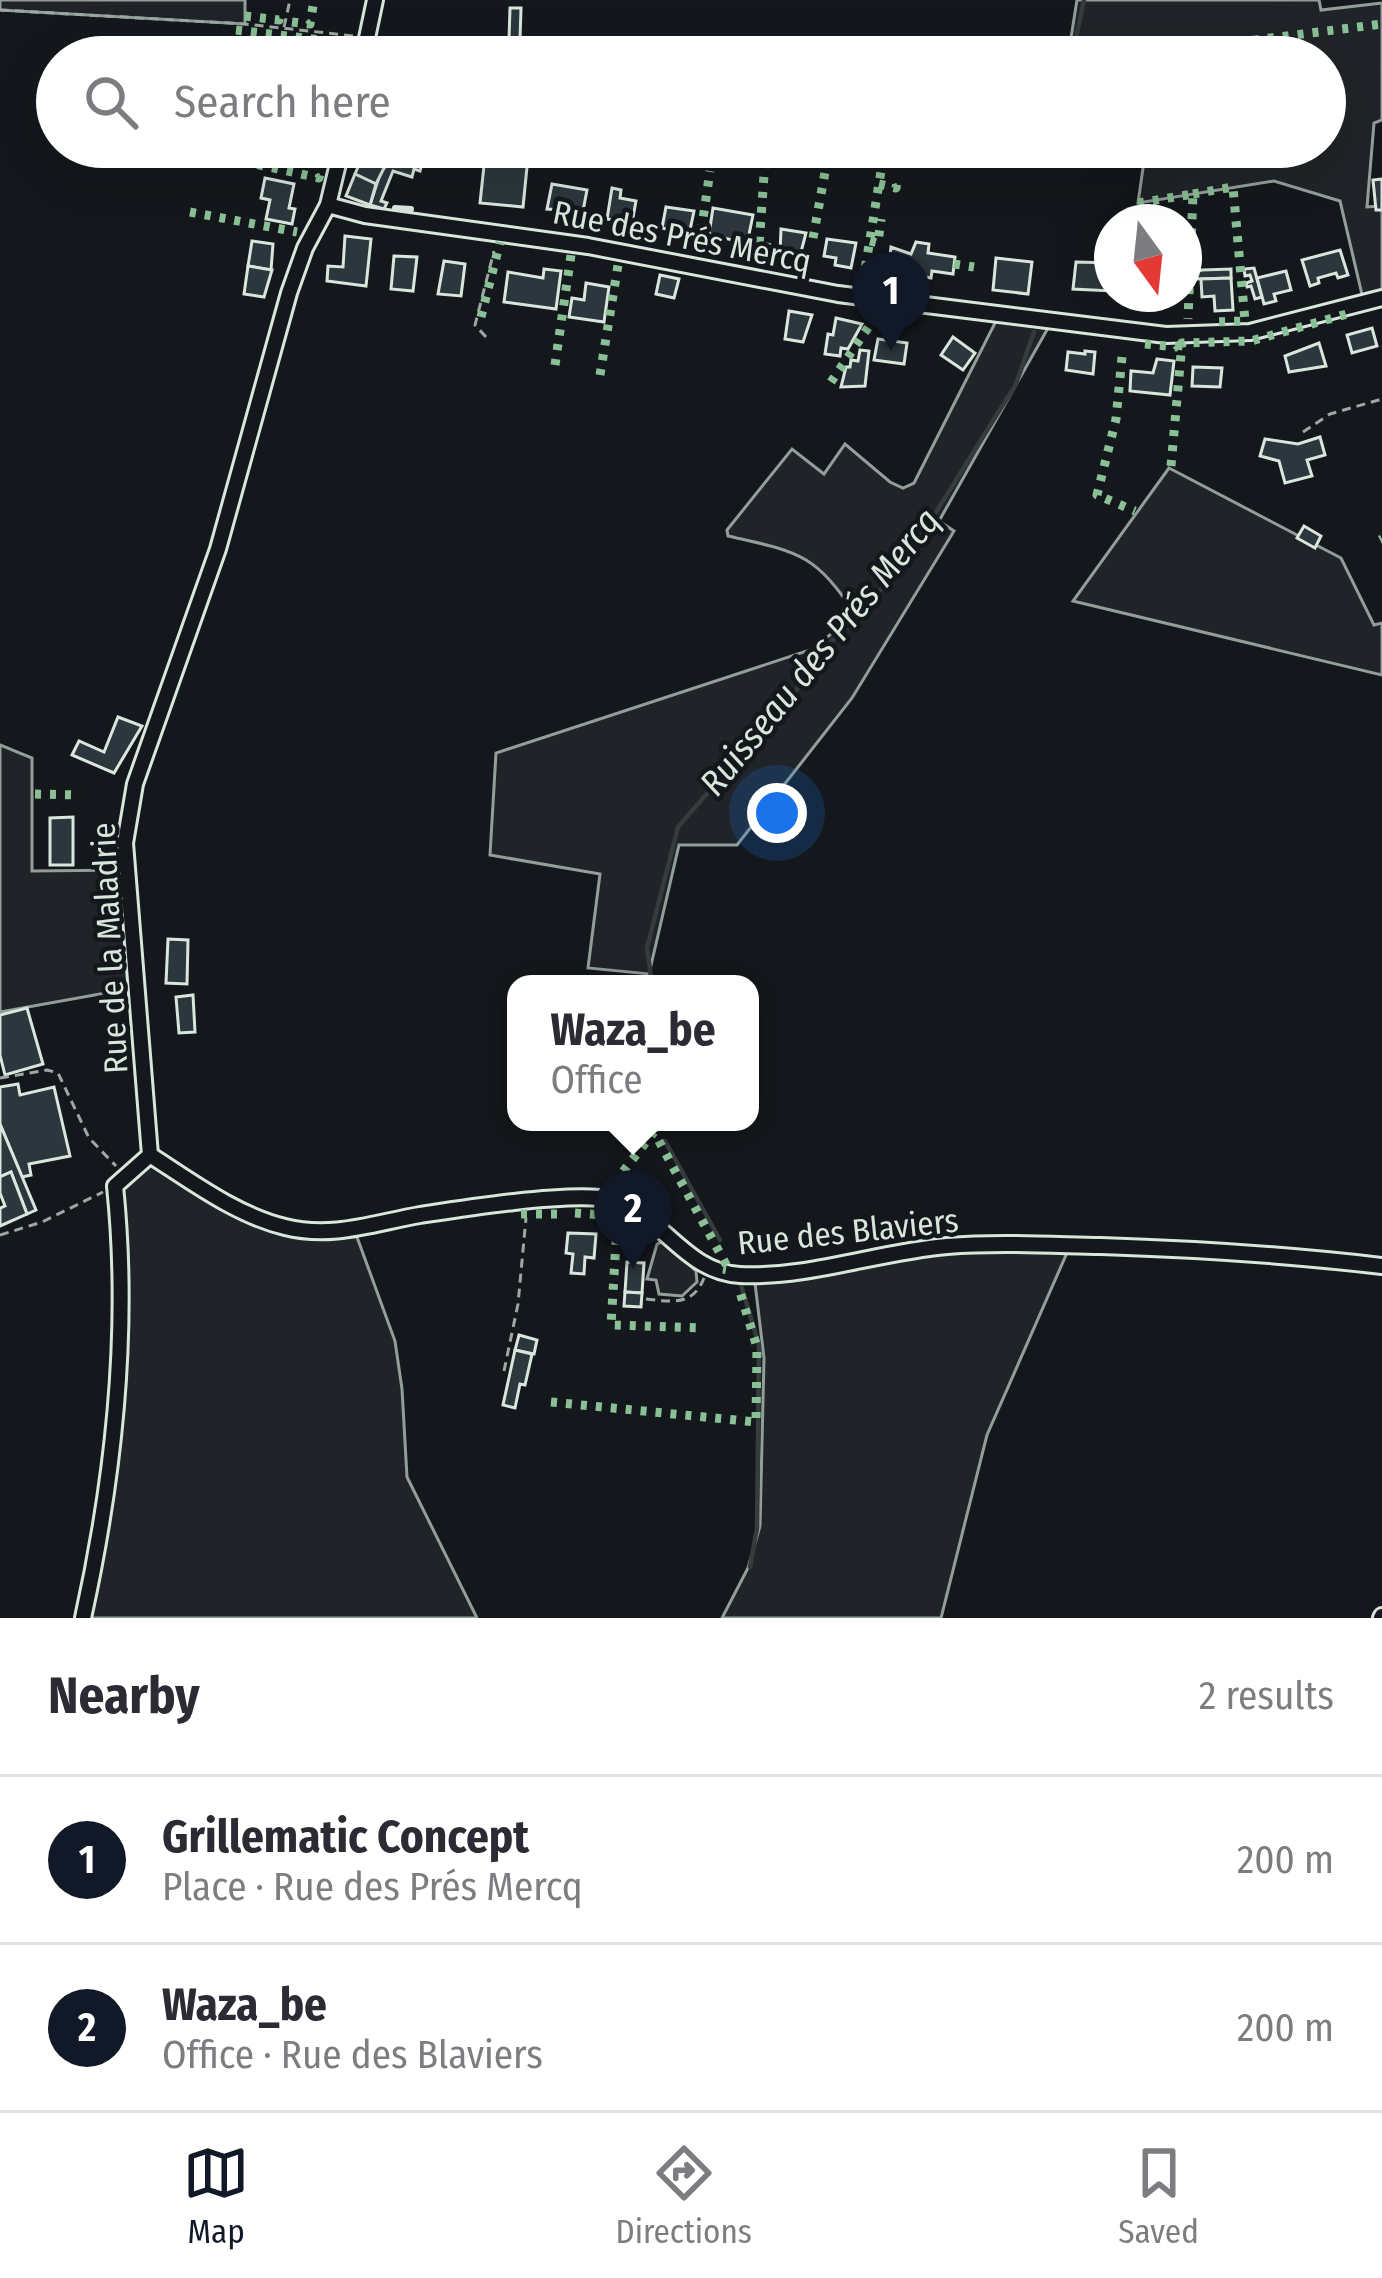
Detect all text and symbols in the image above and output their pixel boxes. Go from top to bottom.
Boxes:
search box [36,36,1346,168]
icon: search [78,69,144,135]
text: Search here [174,75,391,129]
street label: Rue des Prés Mercq [550,192,814,282]
north arrow [1094,204,1202,312]
pin: 1 [852,252,930,351]
water label: Ruisseau des Prés Mercq [691,500,949,804]
your location [747,783,807,843]
street label: Rue de la Maladrie [83,821,137,1075]
popup [507,975,759,1131]
text: Waza_be [551,1003,715,1057]
text: Office [551,1057,643,1103]
pin: 2 [594,1170,672,1269]
street label: Rue des Blaviers [736,1201,960,1263]
text: Nearby [48,1665,200,1727]
text: 2 results [1199,1673,1334,1719]
text: Grillematic Concept [162,1810,529,1864]
text: 1 [79,1837,95,1883]
text: 200 m [1237,1837,1334,1883]
text: Place · Rue des Prés Mercq [162,1864,583,1910]
text: Waza_be [162,1978,327,2032]
text: 2 [78,2005,96,2051]
text: 200 m [1237,2005,1334,2051]
text: Office · Rue des Blaviers [162,2032,543,2078]
tab: Map [183,2140,249,2252]
tab: Directions [615,2140,752,2252]
tab: Saved [1118,2140,1199,2252]

